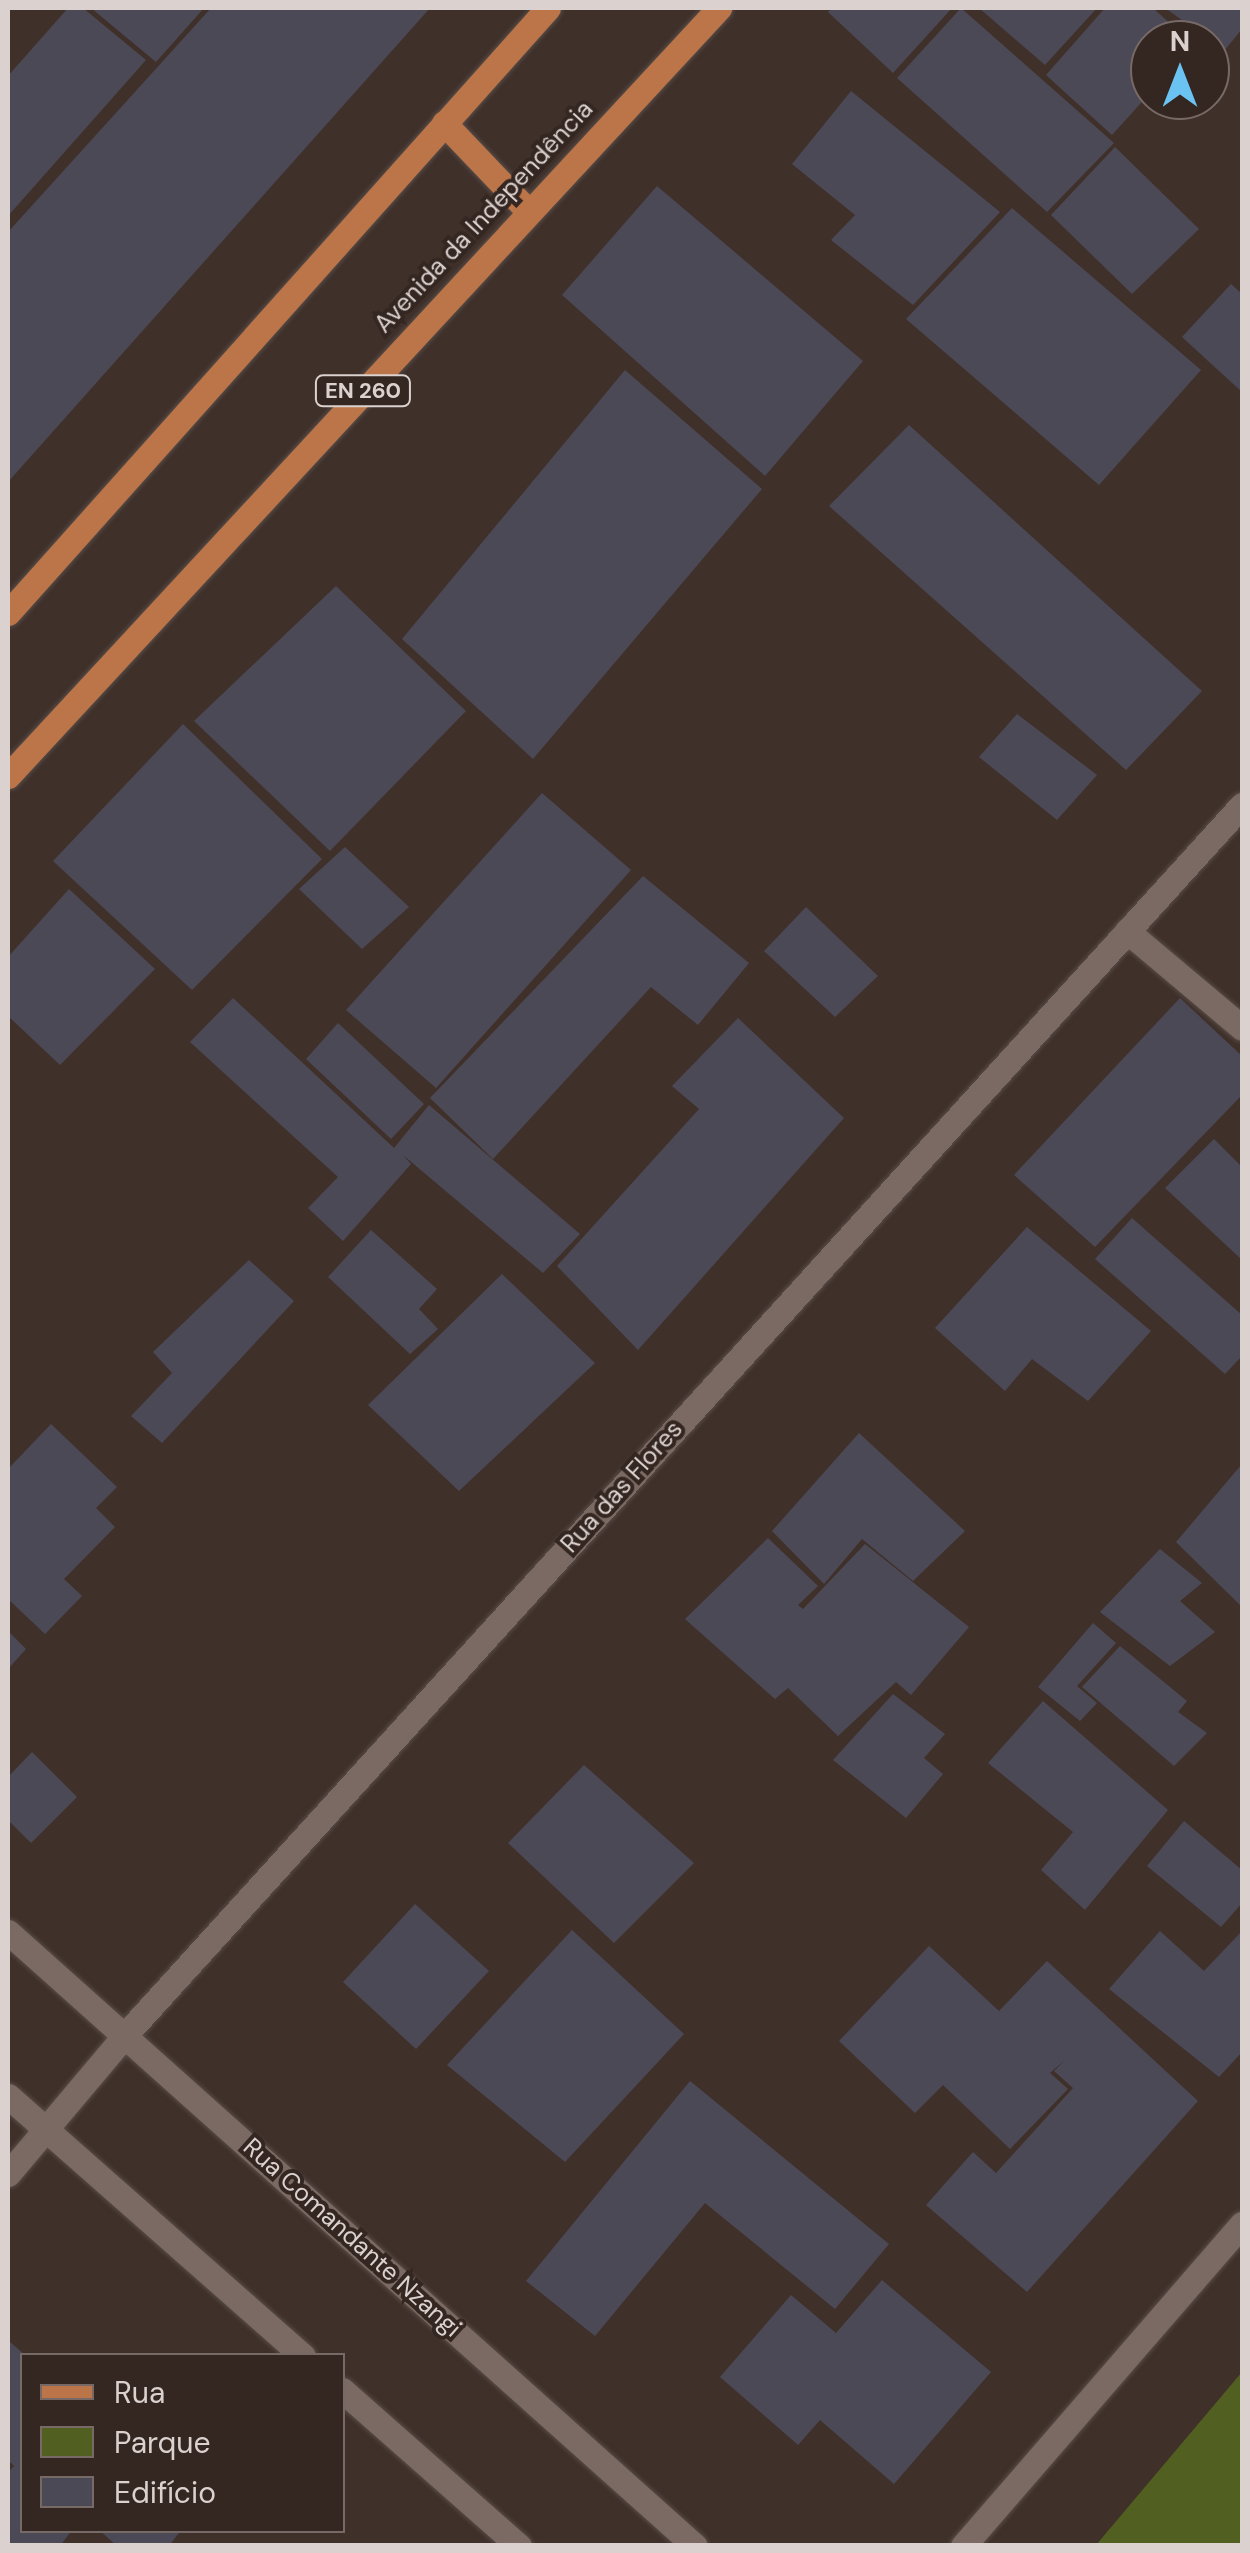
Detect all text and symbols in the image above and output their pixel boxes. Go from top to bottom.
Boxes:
north arrow [1130,20,1230,120]
text: N [1170,23,1190,60]
street label: Avenida da Independência [368,95,600,339]
road number: EN 260 [313,374,413,408]
street label: Rua das Flores [555,1415,689,1559]
street label: Rua Comandante Nzangi [237,2132,467,2344]
legend [20,2353,345,2533]
text: Rua [114,2373,165,2412]
text: Parque [114,2423,211,2462]
text: Edifício [114,2473,216,2512]

